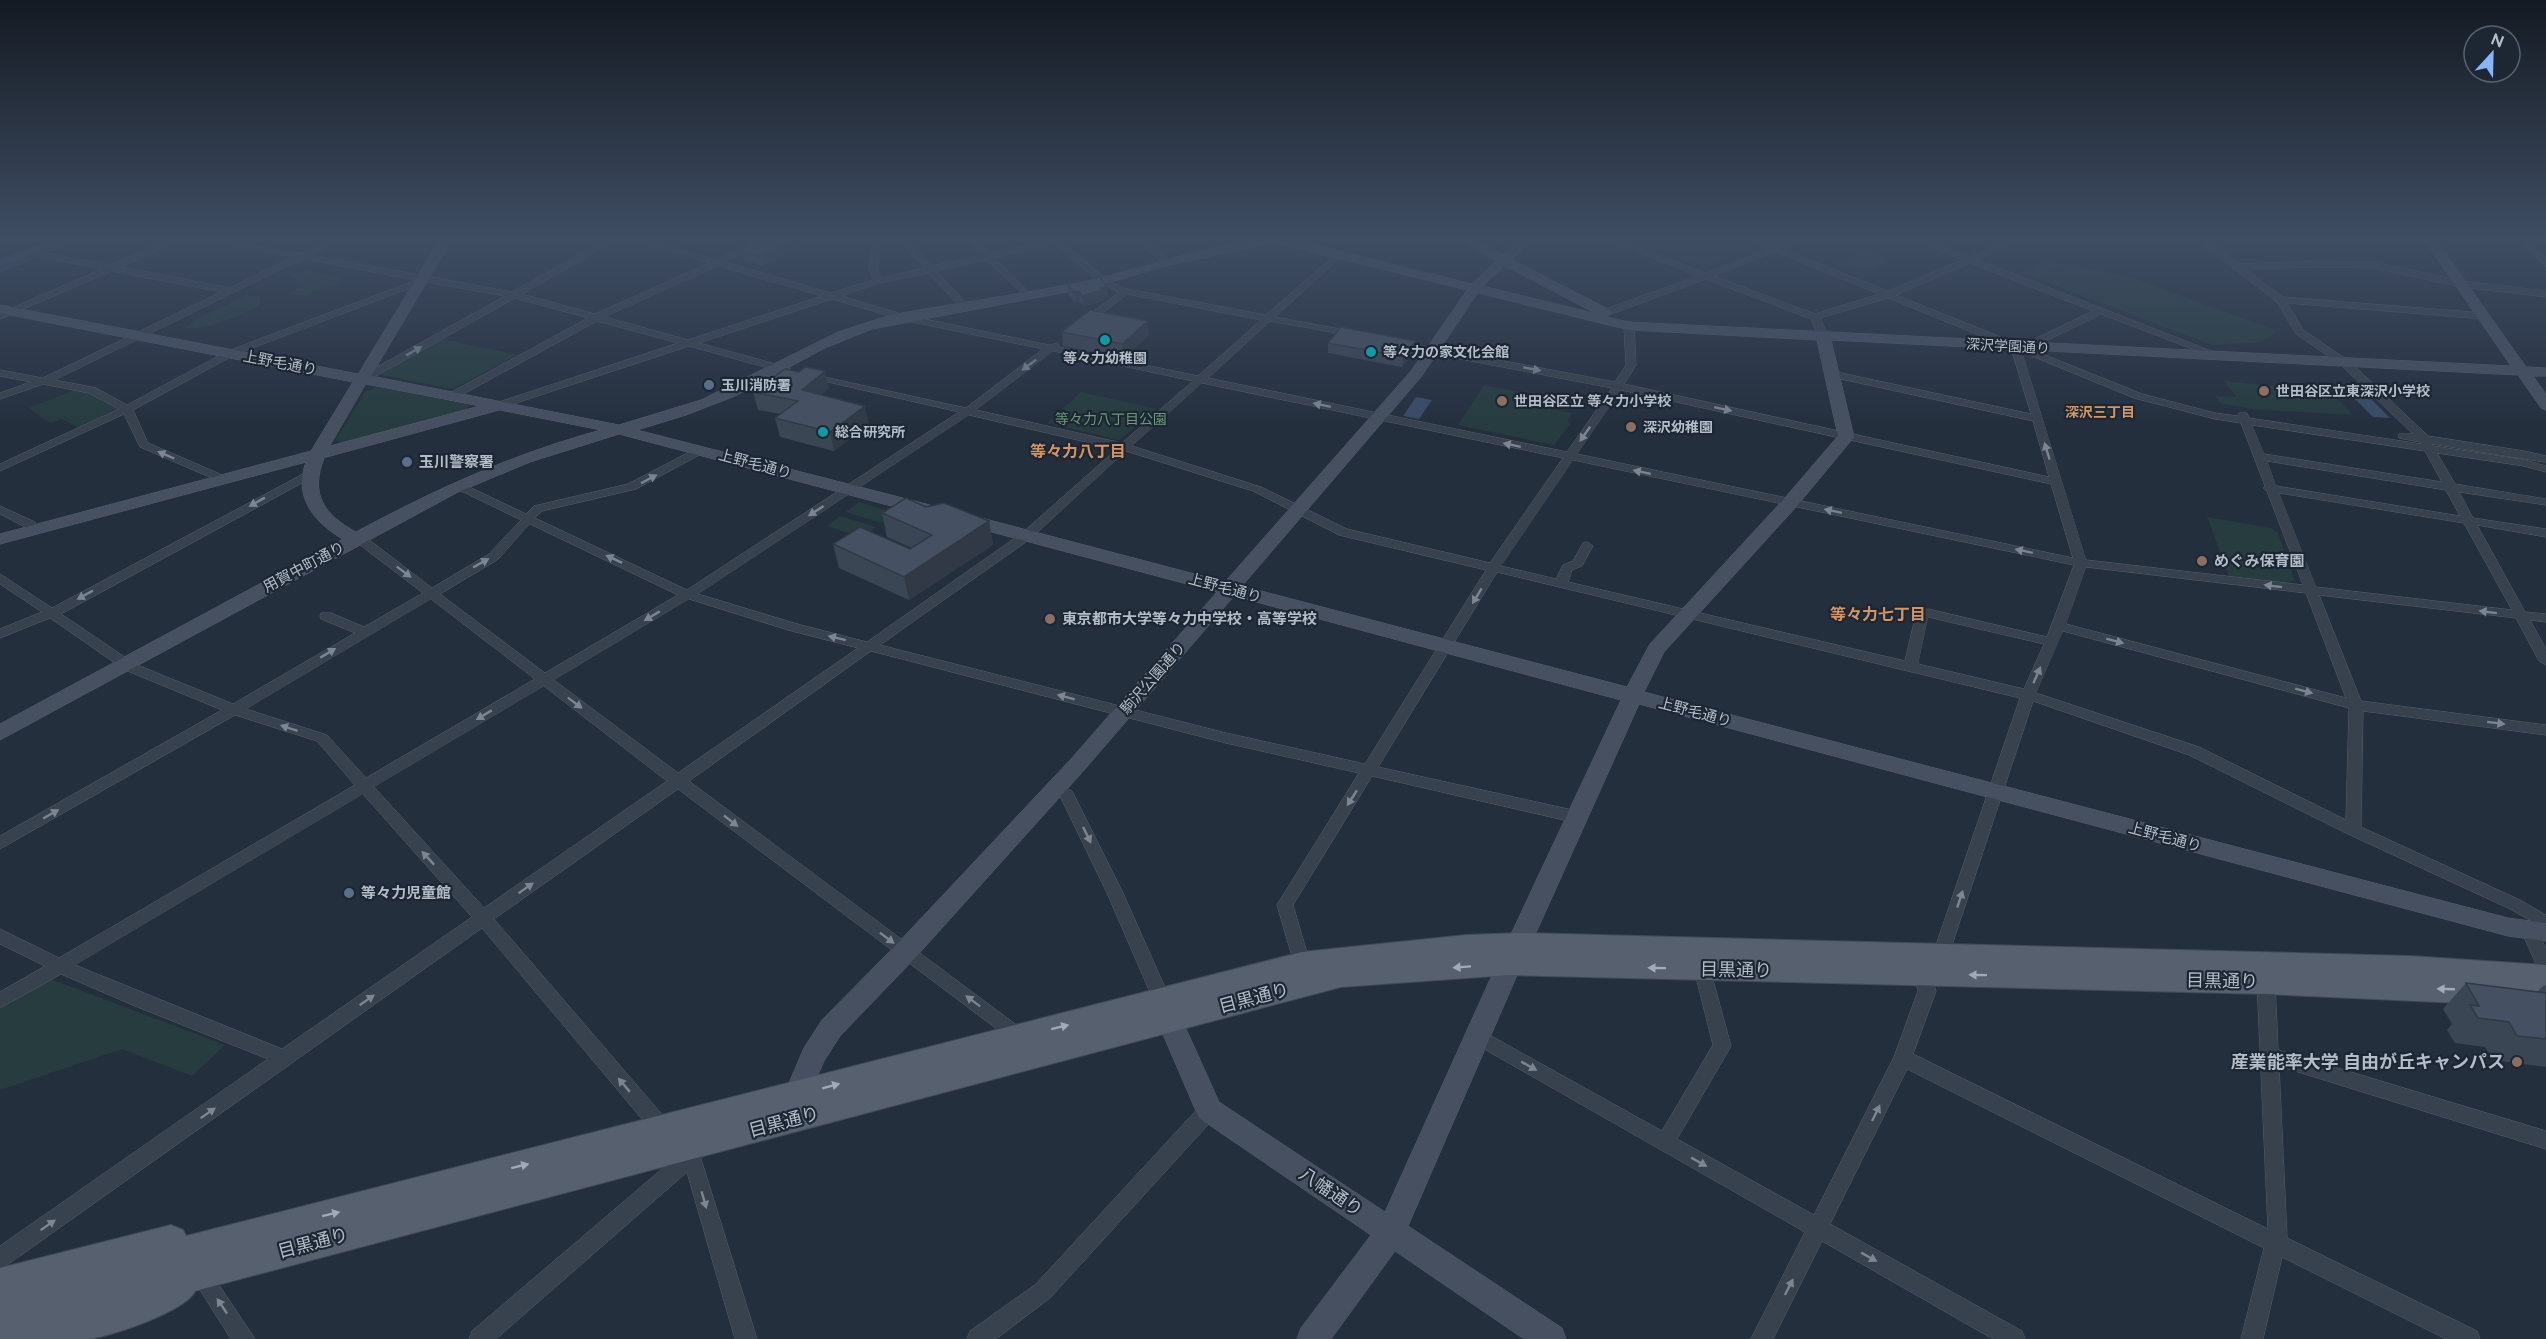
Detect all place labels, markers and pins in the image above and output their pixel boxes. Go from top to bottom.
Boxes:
marker: 等々力幼稚園 [1098,333,1112,347]
place label: 等々力の家文化会館 [1383,344,1509,360]
marker: 等々力の家文化会館 [1364,345,1378,359]
place label: 等々力幼稚園 [1063,350,1147,366]
place label: 玉川消防署 [721,377,791,393]
marker: 玉川消防署 [702,378,716,392]
place label: 世田谷区立東深沢小学校 [2276,383,2430,399]
marker: 世田谷区立東深沢小学校 [2257,384,2271,398]
place label: 世田谷区立 等々力小学校 [1514,393,1671,409]
marker: 世田谷区立 等々力小学校 [1495,394,1509,408]
place label: 深沢幼稚園 [1643,419,1713,435]
marker: 深沢幼稚園 [1624,420,1638,434]
place label: 総合研究所 [835,424,905,440]
marker: 総合研究所 [816,425,830,439]
place label: 玉川警察署 [419,453,494,471]
marker: 玉川警察署 [400,455,414,469]
place label: めぐみ保育園 [2214,552,2304,570]
marker: めぐみ保育園 [2195,554,2209,568]
place label: 東京都市大学等々力中学校・高等学校 [1062,610,1317,628]
marker: 東京都市大学等々力中学校・高等学校 [1043,612,1057,626]
place label: 等々力児童館 [361,884,451,902]
marker: 等々力児童館 [342,886,356,900]
place label: 産業能率大学 自由が丘キャンパス [2231,1051,2505,1072]
marker: 産業能率大学 自由が丘キャンパス [2510,1055,2524,1069]

